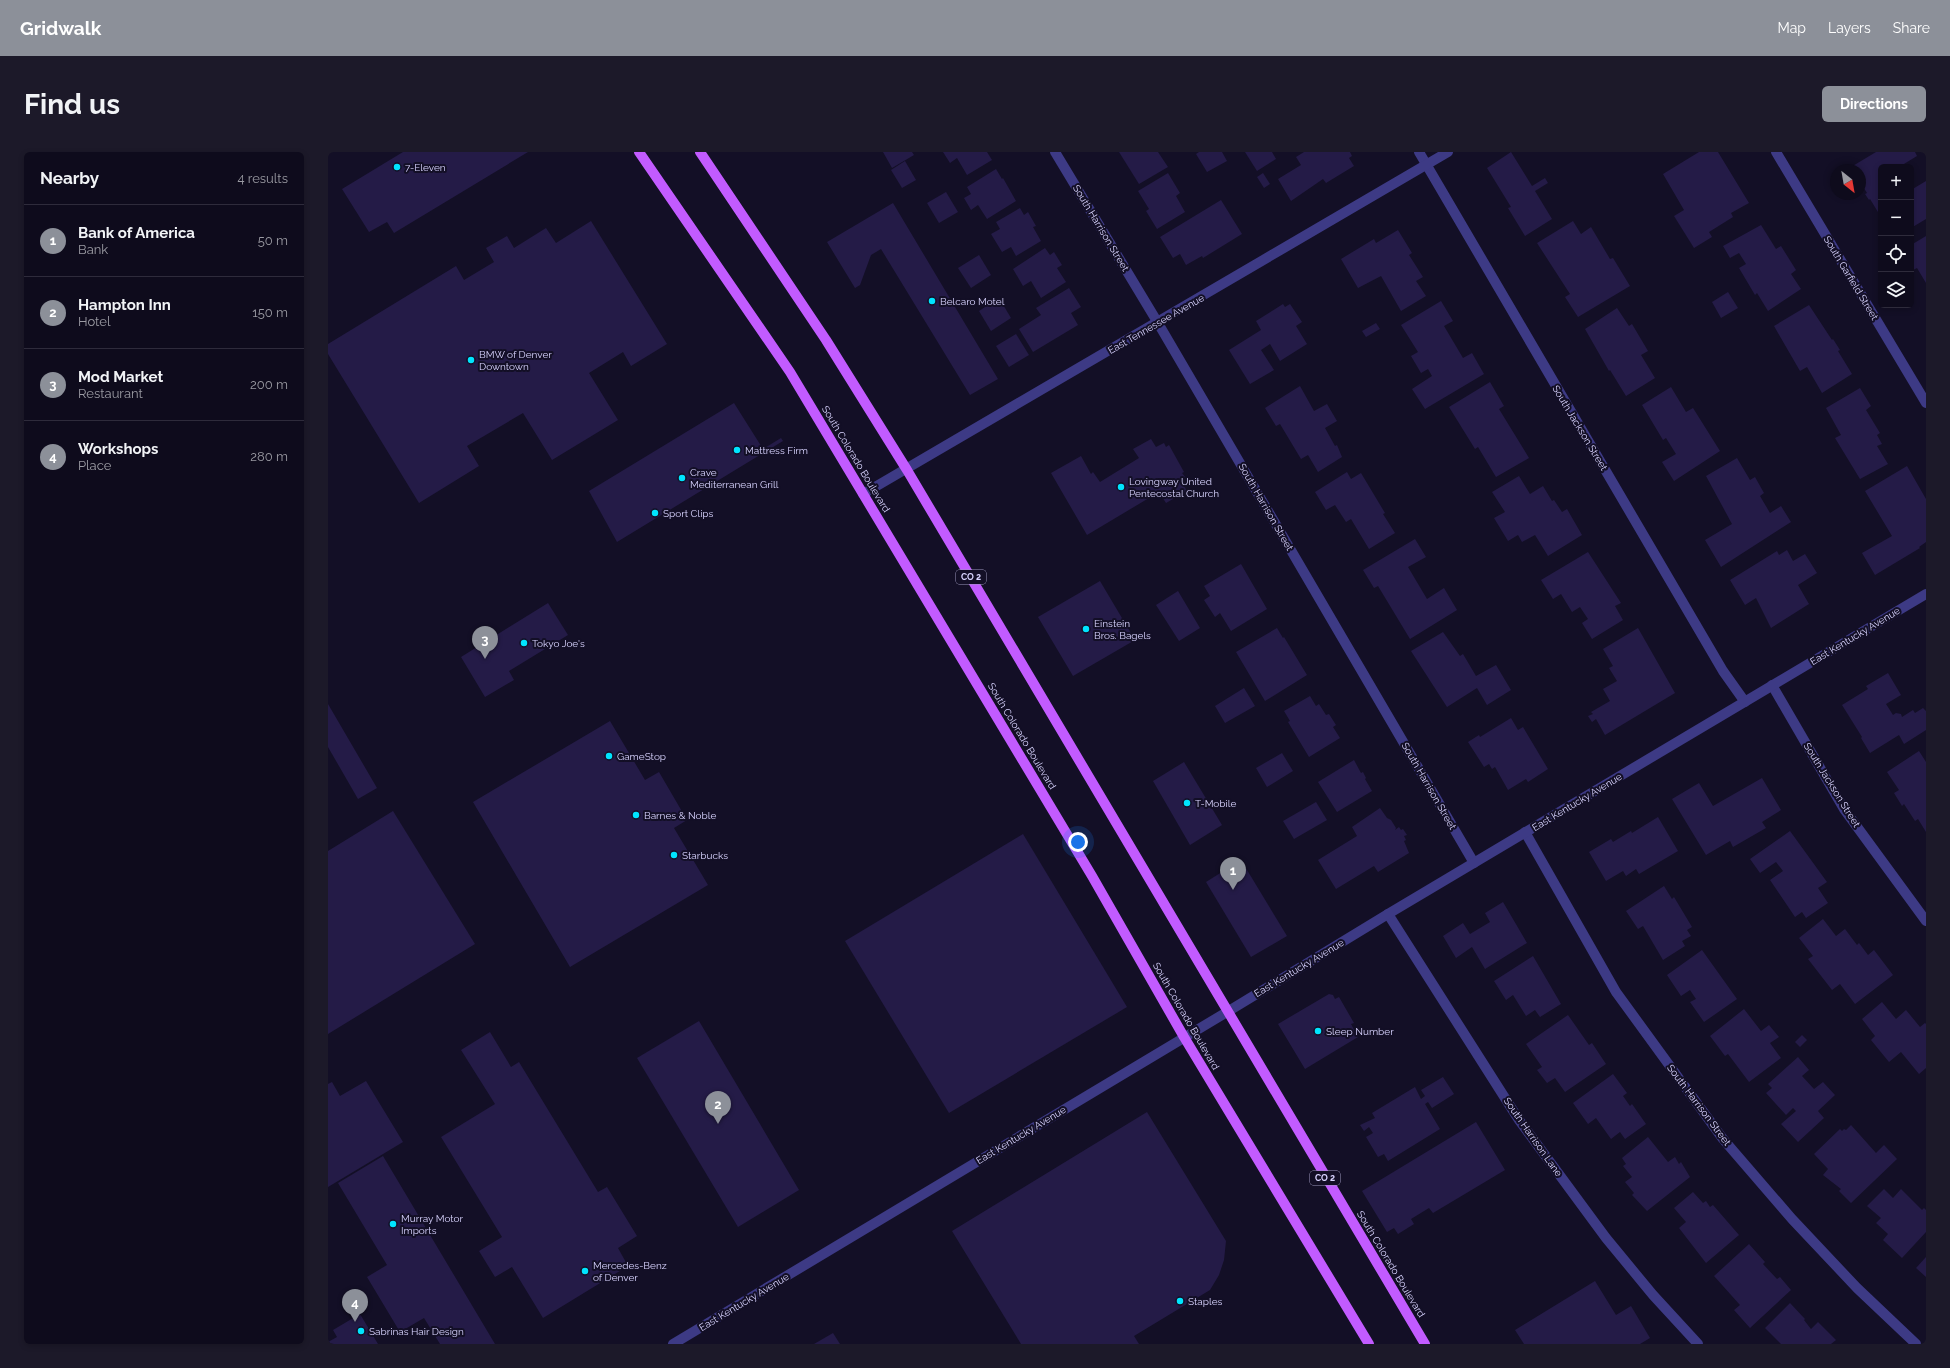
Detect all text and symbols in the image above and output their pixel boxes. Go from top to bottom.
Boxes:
text: Gridwalk [20,17,101,39]
text: Map [1778,20,1806,36]
text: Layers [1828,20,1871,36]
text: Share [1893,20,1930,36]
button: Directions [1822,86,1926,122]
text: Find us [24,88,120,121]
marker: 7-Eleven [392,162,402,172]
place label: 7-Eleven [405,162,446,173]
north arrow [1830,164,1866,200]
map controls [1878,164,1914,308]
button: + [1878,164,1914,200]
text: Nearby [40,168,99,188]
text: 4 results [237,171,288,186]
street label: South Harrison Street [1071,183,1131,274]
button: − [1878,200,1914,236]
text: Bank of America [78,224,195,242]
text: 1 [50,233,56,248]
text: 50 m [258,233,288,248]
street label: South Garfield Street [1822,234,1881,323]
button: locate [1878,236,1914,272]
text: Bank [78,242,108,257]
button: layers [1878,272,1914,308]
street label: East Tennessee Avenue [1106,292,1206,356]
text: Hampton Inn [78,296,171,314]
marker: Belcaro Motel [927,296,937,306]
place label: Belcaro Motel [940,296,1005,307]
text: 2 [49,305,57,320]
text: 150 m [252,305,288,320]
text: Hotel [78,314,111,329]
place label: BMW of Denver Downtown [479,349,552,372]
marker: BMW of Denver Downtown [466,355,476,365]
text: Mod Market [78,368,163,386]
text: 3 [49,377,57,392]
text: 200 m [250,377,288,392]
street label: South Jackson Street [1550,383,1610,473]
text: Restaurant [78,386,143,401]
street label: South Colorado Boulevard [820,404,892,514]
text: Workshops [78,440,158,458]
marker: Mattress Firm [732,445,742,455]
place label: Mattress Firm [745,445,808,456]
text: 4 [49,449,57,464]
text: 280 m [250,449,288,464]
text: Place [78,458,111,473]
street label: South Harrison Street [1237,462,1296,553]
place label: Crave Mediterranean Grill [690,467,779,490]
marker: Crave Mediterranean Grill [677,473,687,483]
place label: Lovingway United Pentecostal Church [1129,476,1219,499]
marker: Lovingway United Pentecostal Church [1116,482,1126,492]
marker: Sport Clips [650,508,660,518]
place label: Sport Clips [663,508,714,519]
road number: CO 2 [956,570,986,584]
street label: East Kentucky Avenue [1808,605,1902,667]
place label: Einstein Bros. Bagels [1094,618,1151,641]
marker: Einstein Bros. Bagels [1081,624,1091,634]
pin: 3 [472,626,498,659]
marker: Tokyo Joe's [519,638,529,648]
place label: Tokyo Joe's [532,638,585,649]
street label: South Colorado Boulevard [986,681,1058,791]
street label: South Harrison Street [1400,741,1459,832]
street label: South Jackson Street [1802,741,1863,830]
marker: GameStop [604,751,614,761]
place label: GameStop [617,751,666,762]
street label: East Kentucky Avenue [1530,771,1624,833]
marker: T-Mobile [1182,798,1192,808]
place label: T-Mobile [1195,798,1236,809]
marker: Barnes & Noble [631,810,641,820]
place label: Barnes & Noble [644,810,716,821]
your location [1068,832,1088,852]
marker: Starbucks [669,850,679,860]
place label: Starbucks [682,850,728,861]
pin: 1 [1220,857,1246,890]
street label: East Kentucky Avenue [1252,937,1346,999]
street label: South Colorado Boulevard [1151,960,1221,1072]
marker: Sleep Number [1313,1026,1323,1036]
place label: Sleep Number [1326,1026,1394,1037]
street label: South Harrison Street [1665,1062,1733,1148]
pin: 2 [705,1091,731,1124]
street label: South Harrison Lane [1502,1095,1564,1179]
street label: East Kentucky Avenue [974,1104,1068,1166]
road number: CO 2 [1310,1171,1340,1185]
street label: South Colorado Boulevard [1355,1209,1427,1319]
place label: Murray Motor Imports [401,1213,463,1236]
marker: Murray Motor Imports [388,1219,398,1229]
place label: Mercedes-Benz of Denver [593,1260,667,1283]
marker: Mercedes-Benz of Denver [580,1266,590,1276]
street label: East Kentucky Avenue [697,1271,791,1333]
pin: 4 [342,1289,368,1322]
marker: Staples [1175,1296,1185,1306]
place label: Staples [1188,1296,1223,1307]
marker: Sabrinas Hair Design [356,1326,366,1336]
place label: Sabrinas Hair Design [369,1326,464,1337]

